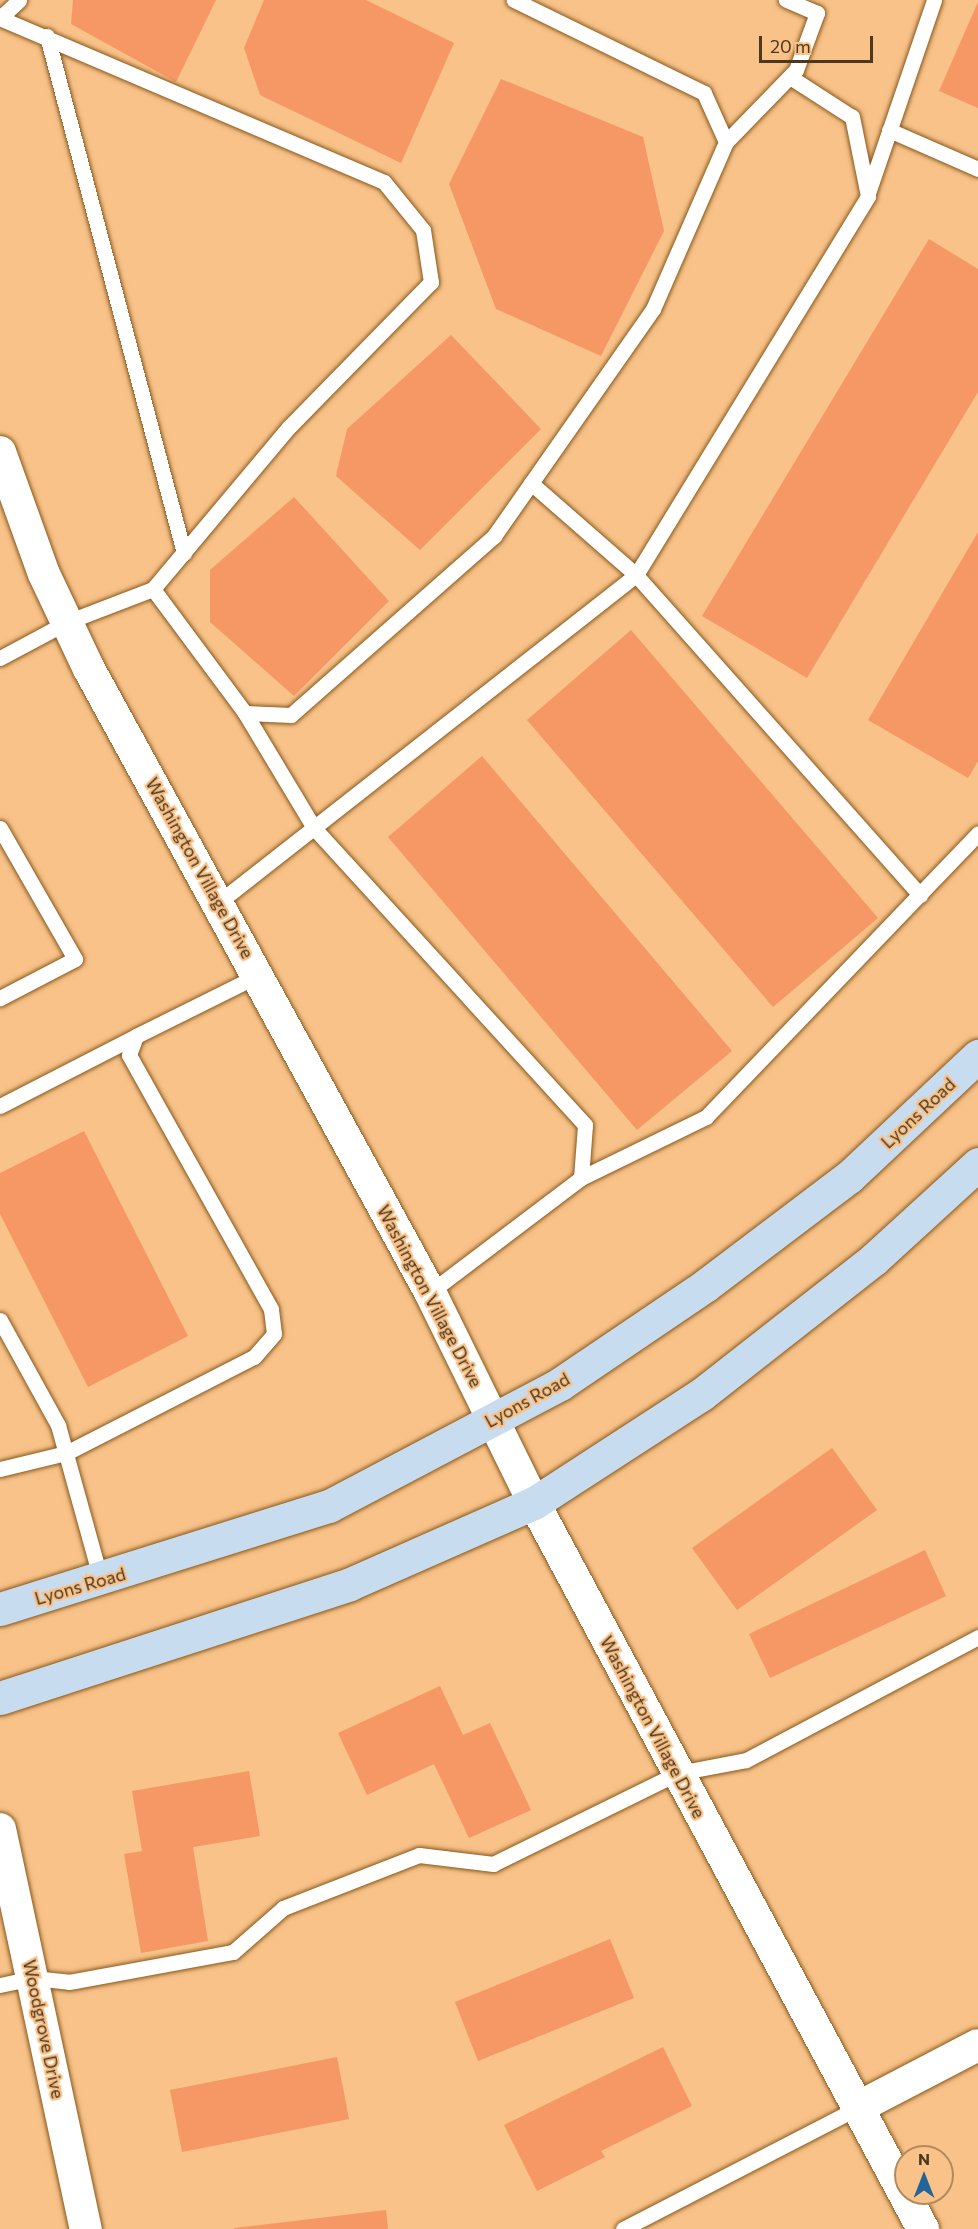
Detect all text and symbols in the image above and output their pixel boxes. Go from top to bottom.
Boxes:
scale bar [762,24,876,62]
text: 20 m [770,35,811,57]
street label: Washington Village Drive [141,774,259,962]
street label: Lyons Road [876,1073,960,1153]
street label: Washington Village Drive [373,1201,487,1391]
street label: Lyons Road [481,1368,573,1432]
street label: Lyons Road [32,1563,128,1609]
street label: Washington Village Drive [596,1632,710,1822]
street label: Woodgrove Drive [19,1958,69,2100]
north arrow [894,2145,954,2205]
text: N [918,2149,930,2168]

